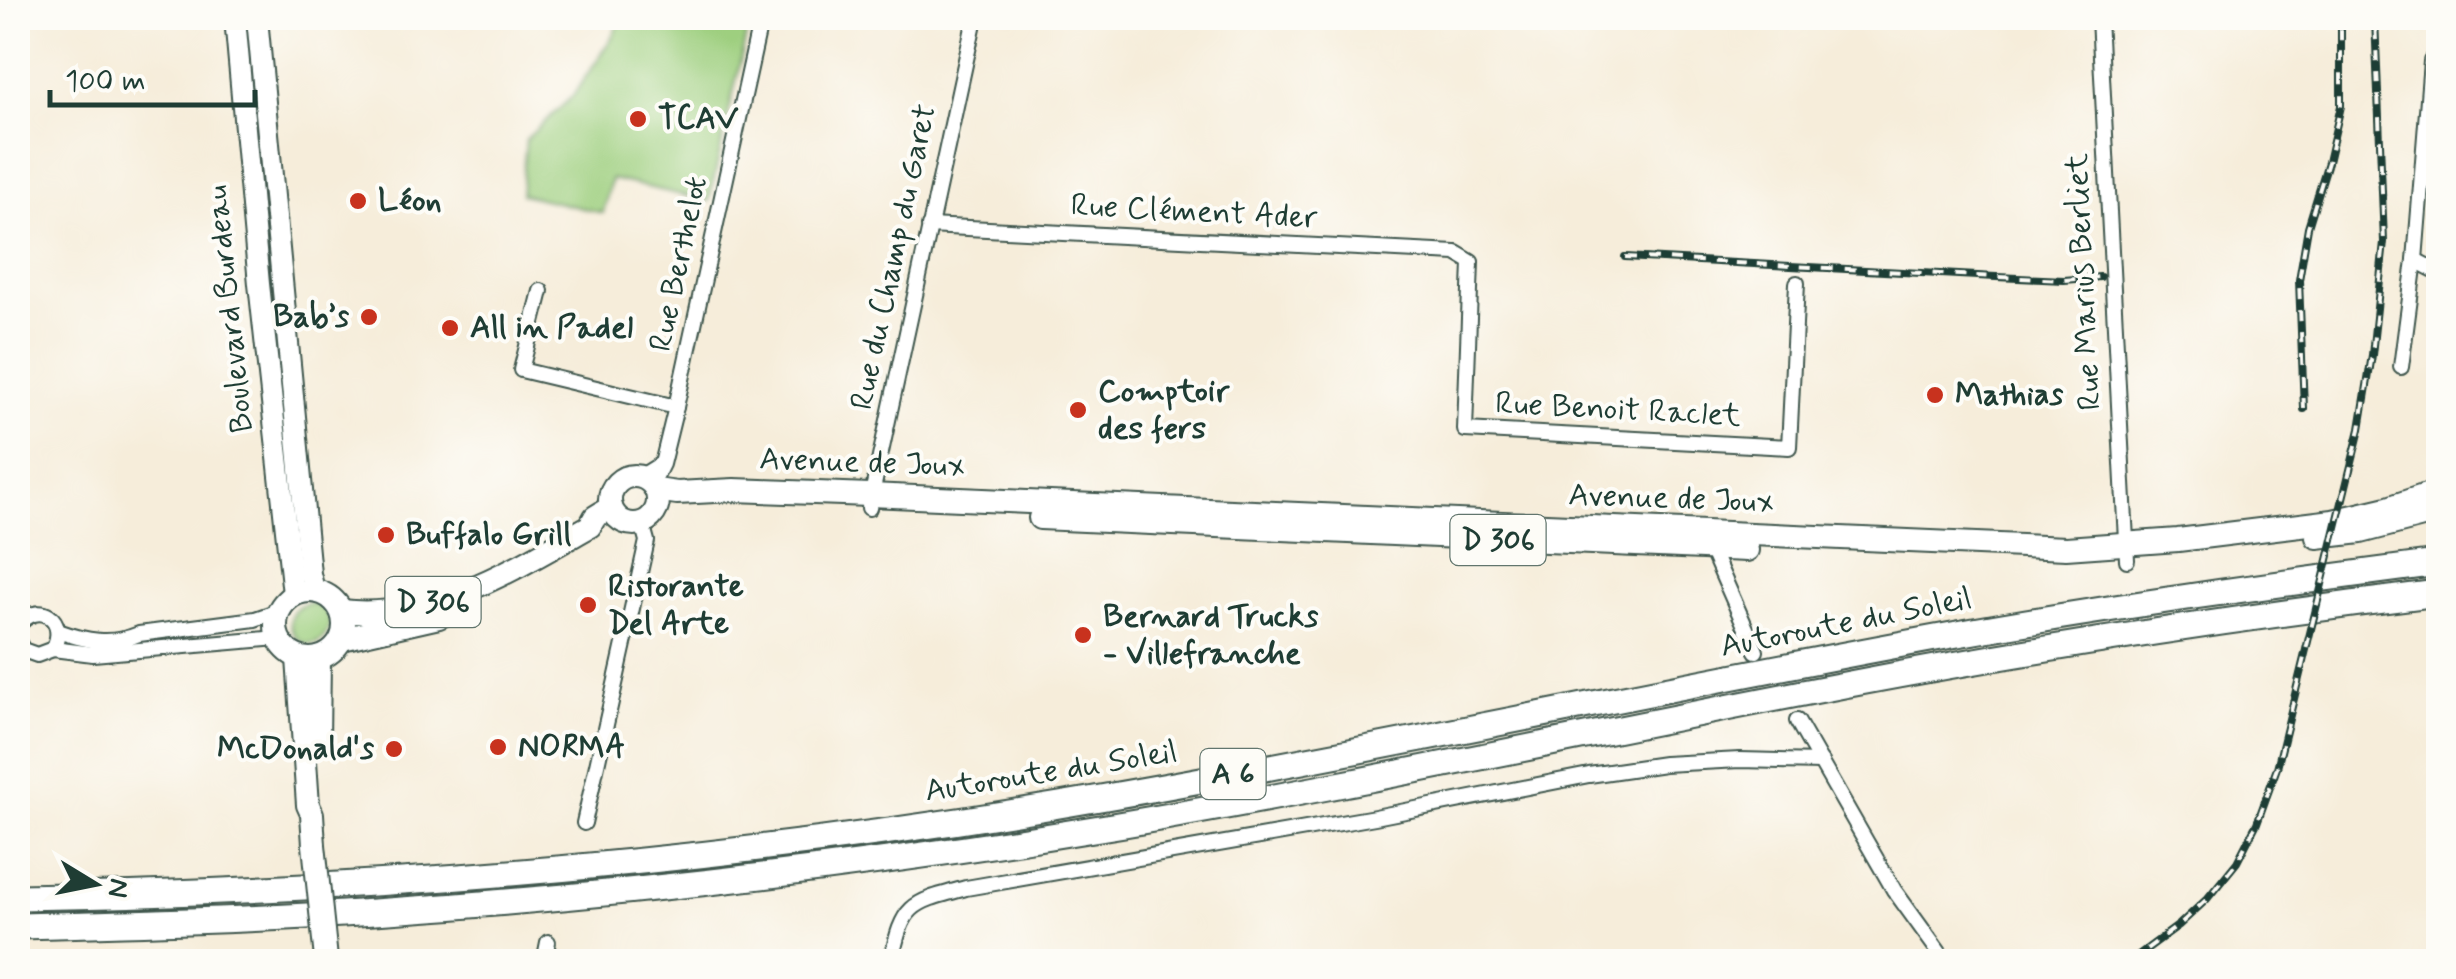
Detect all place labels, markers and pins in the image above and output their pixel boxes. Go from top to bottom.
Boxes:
place label: TCAV [658,98,739,140]
marker: TCAV [627,108,649,130]
place label: Léon [378,180,442,222]
marker: Léon [347,190,369,212]
place label: Bab’s [273,296,350,338]
marker: Bab’s [358,306,380,328]
place label: All in Padel [470,307,633,349]
marker: All in Padel [439,317,461,339]
place label: Comptoir des fers [1098,371,1230,450]
place label: Mathias [1955,374,2064,416]
marker: Mathias [1924,384,1946,406]
marker: Comptoir des fers [1067,399,1089,421]
place label: Buffalo Grill [406,514,571,556]
marker: Buffalo Grill [375,524,397,546]
place label: Ristorante Del Arte [608,566,744,645]
marker: Ristorante Del Arte [577,594,599,616]
place label: Bernard Trucks - Villefranche [1103,596,1319,675]
marker: Bernard Trucks - Villefranche [1072,624,1094,646]
place label: NORMA [518,726,625,768]
place label: McDonald's [217,728,375,770]
marker: NORMA [487,736,509,758]
marker: McDonald's [383,738,405,760]

